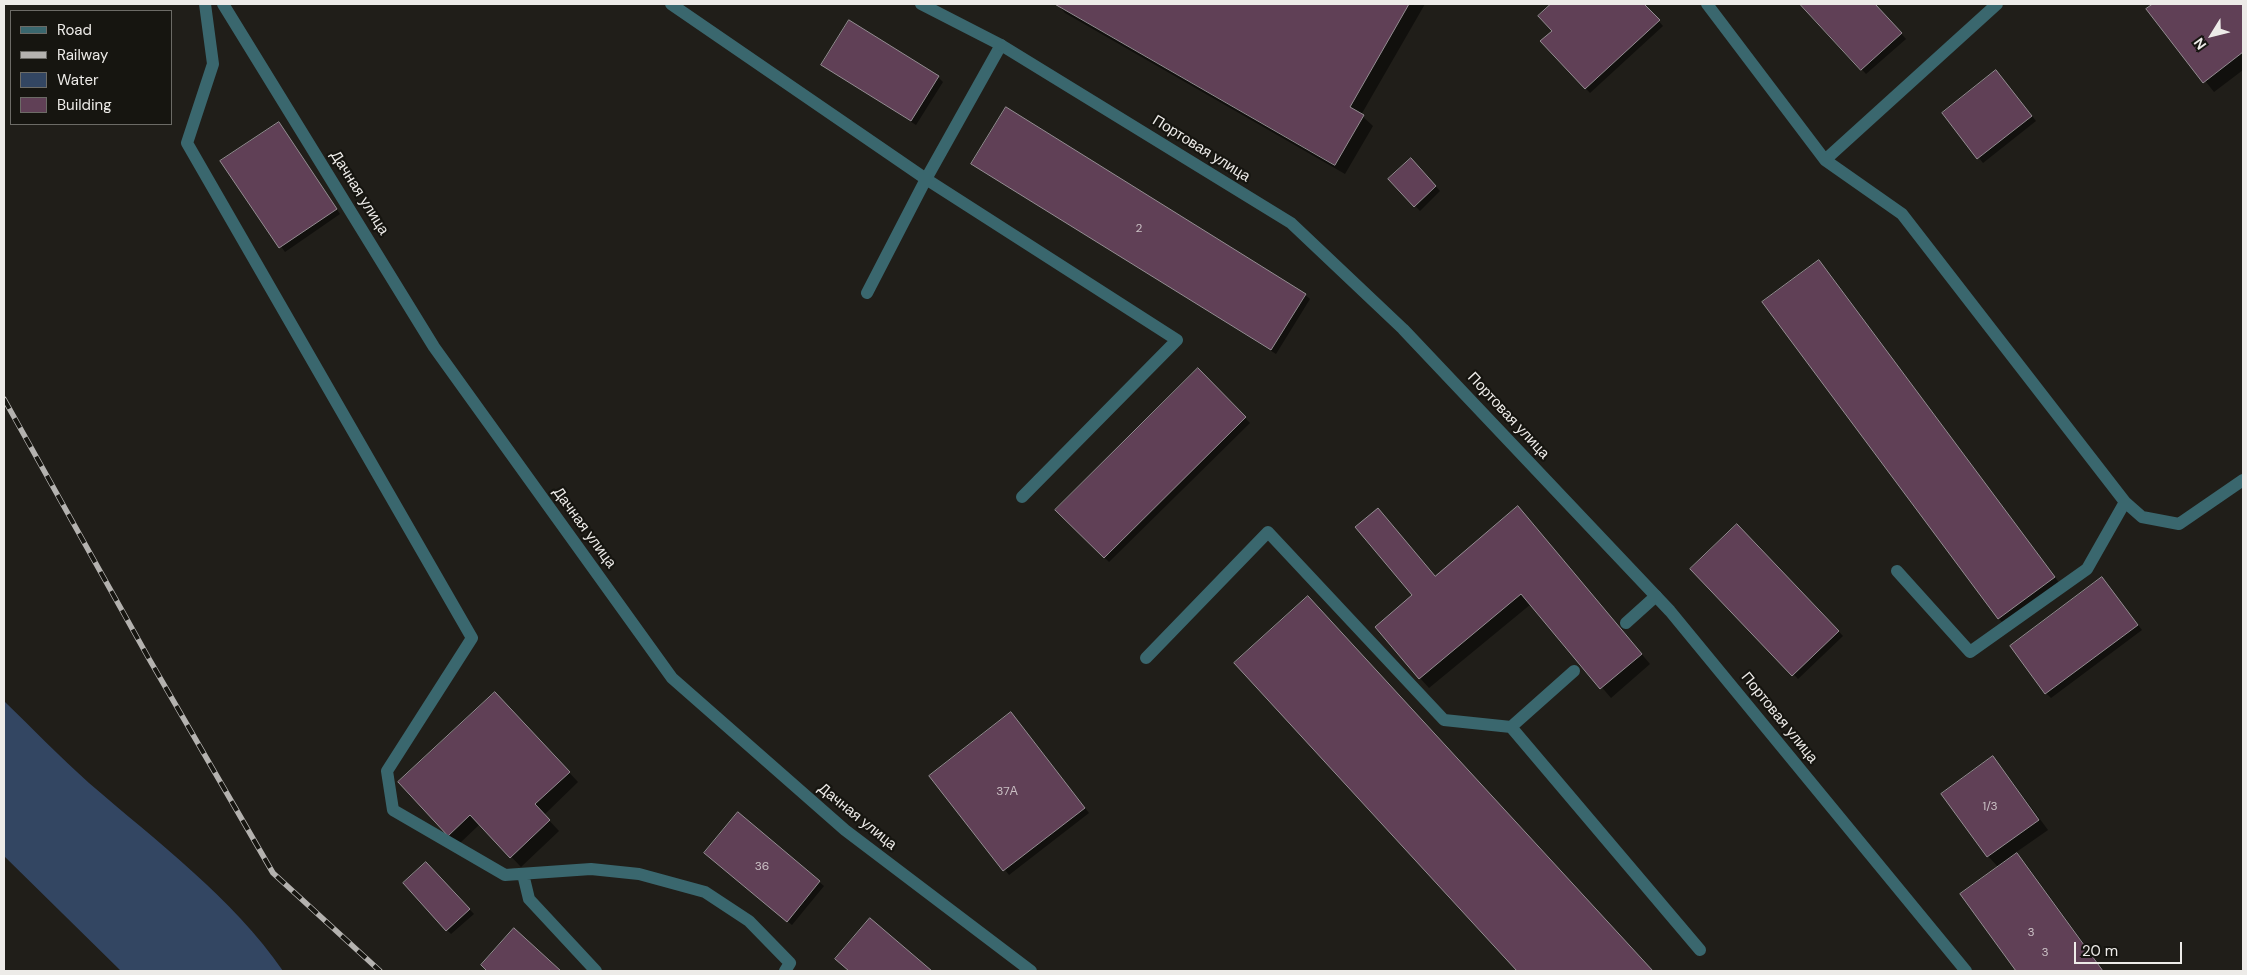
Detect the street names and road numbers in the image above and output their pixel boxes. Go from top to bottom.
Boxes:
street label: Портовая улица [1149,112,1253,186]
street label: Дачная улица [326,148,392,238]
street label: Портовая улица [1463,369,1553,463]
street label: Дачная улица [549,484,619,572]
street label: Портовая улица [1737,669,1821,767]
street label: Дачная улица [814,780,900,854]

